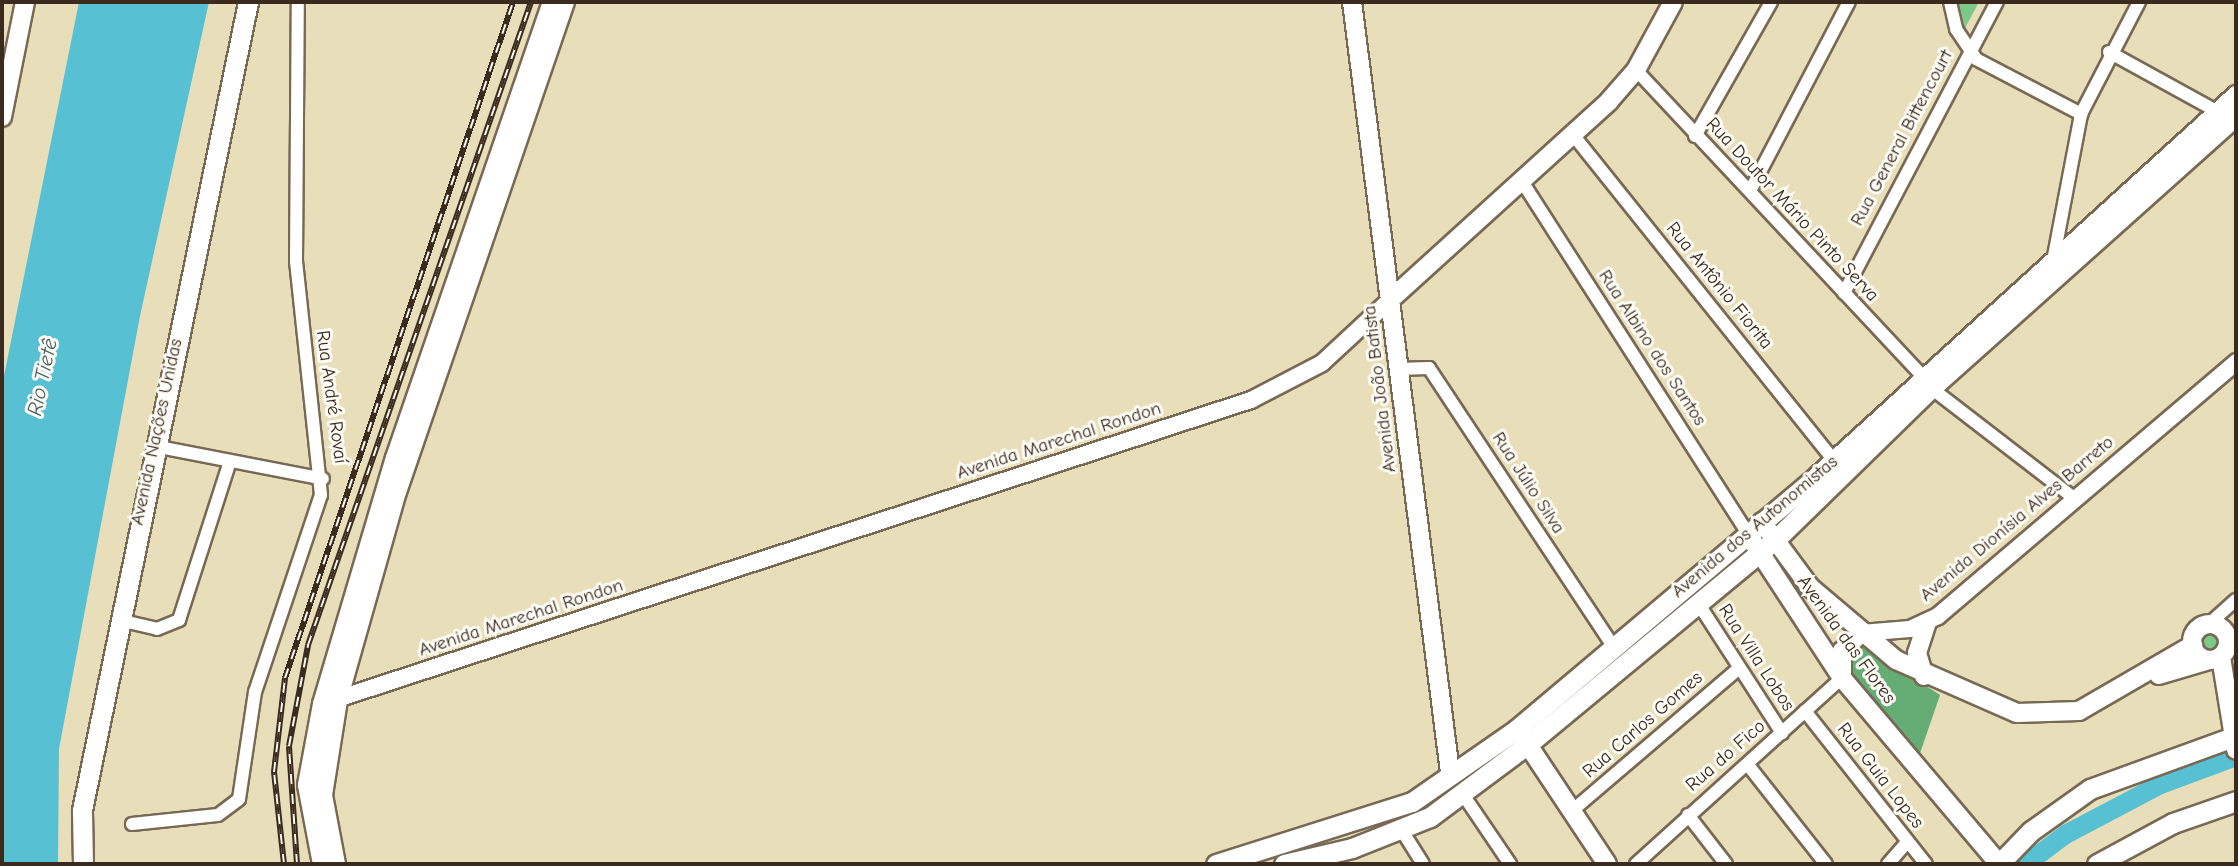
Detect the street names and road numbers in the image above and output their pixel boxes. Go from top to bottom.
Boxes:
street label: Rua General Bittencourt [1846,46,1958,230]
street label: Rua Doutor Mário Pinto Serva [1701,113,1883,307]
street label: Rua Antônio Fiorita [1661,218,1777,354]
street label: Rua Albino dos Santos [1593,266,1711,430]
street label: Avenida João Batista [1358,304,1402,474]
street label: Rua André Rovaí [310,329,352,465]
street label: Avenida Nações Unidas [126,337,188,527]
street label: Avenida Marechal Rondon [954,397,1164,485]
street label: Rua Júlio Silva [1487,428,1569,538]
street label: Avenida Dionísia Alves Barreto [1915,431,2119,607]
street label: Avenida dos Autonomistas [1667,451,1843,603]
street label: Avenida das Flores [1792,571,1900,709]
street label: Avenida Marechal Rondon [416,574,626,662]
street label: Rua Villa Lobos [1713,600,1799,716]
street label: Rua Carlos Gomes [1578,667,1708,783]
street label: Rua do Fico [1681,715,1771,797]
street label: Rua Guia Lopes [1832,719,1928,833]

